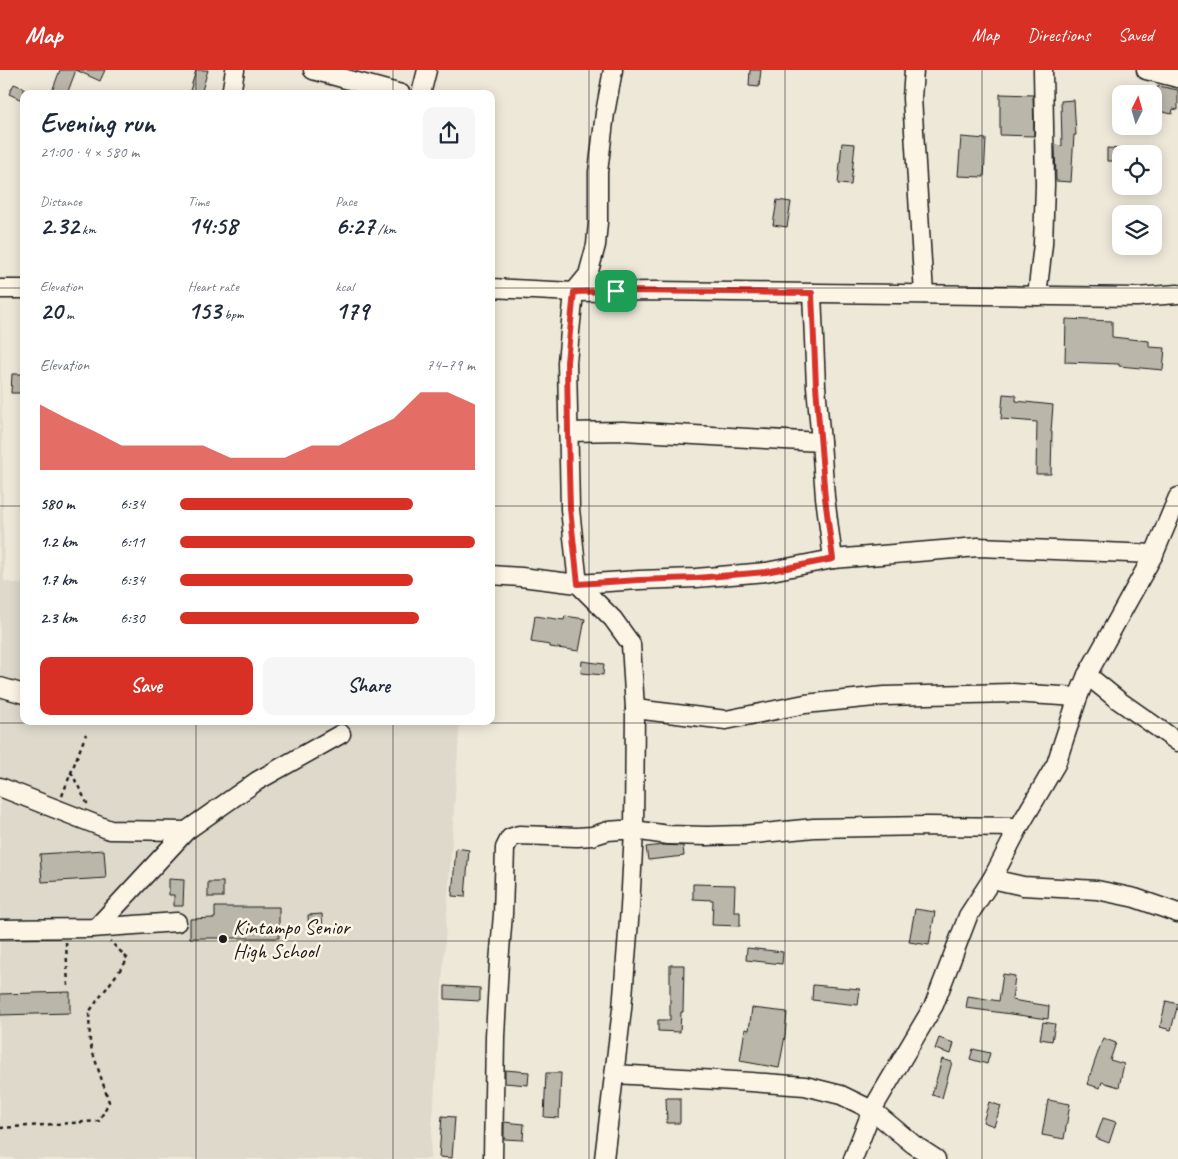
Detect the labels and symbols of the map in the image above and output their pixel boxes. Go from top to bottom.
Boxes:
north arrow [1112,85,1162,135]
pin [595,270,637,312]
place label: Kintampo Senior High School [233,914,351,964]
marker: Kintampo Senior High School [217,933,229,945]

